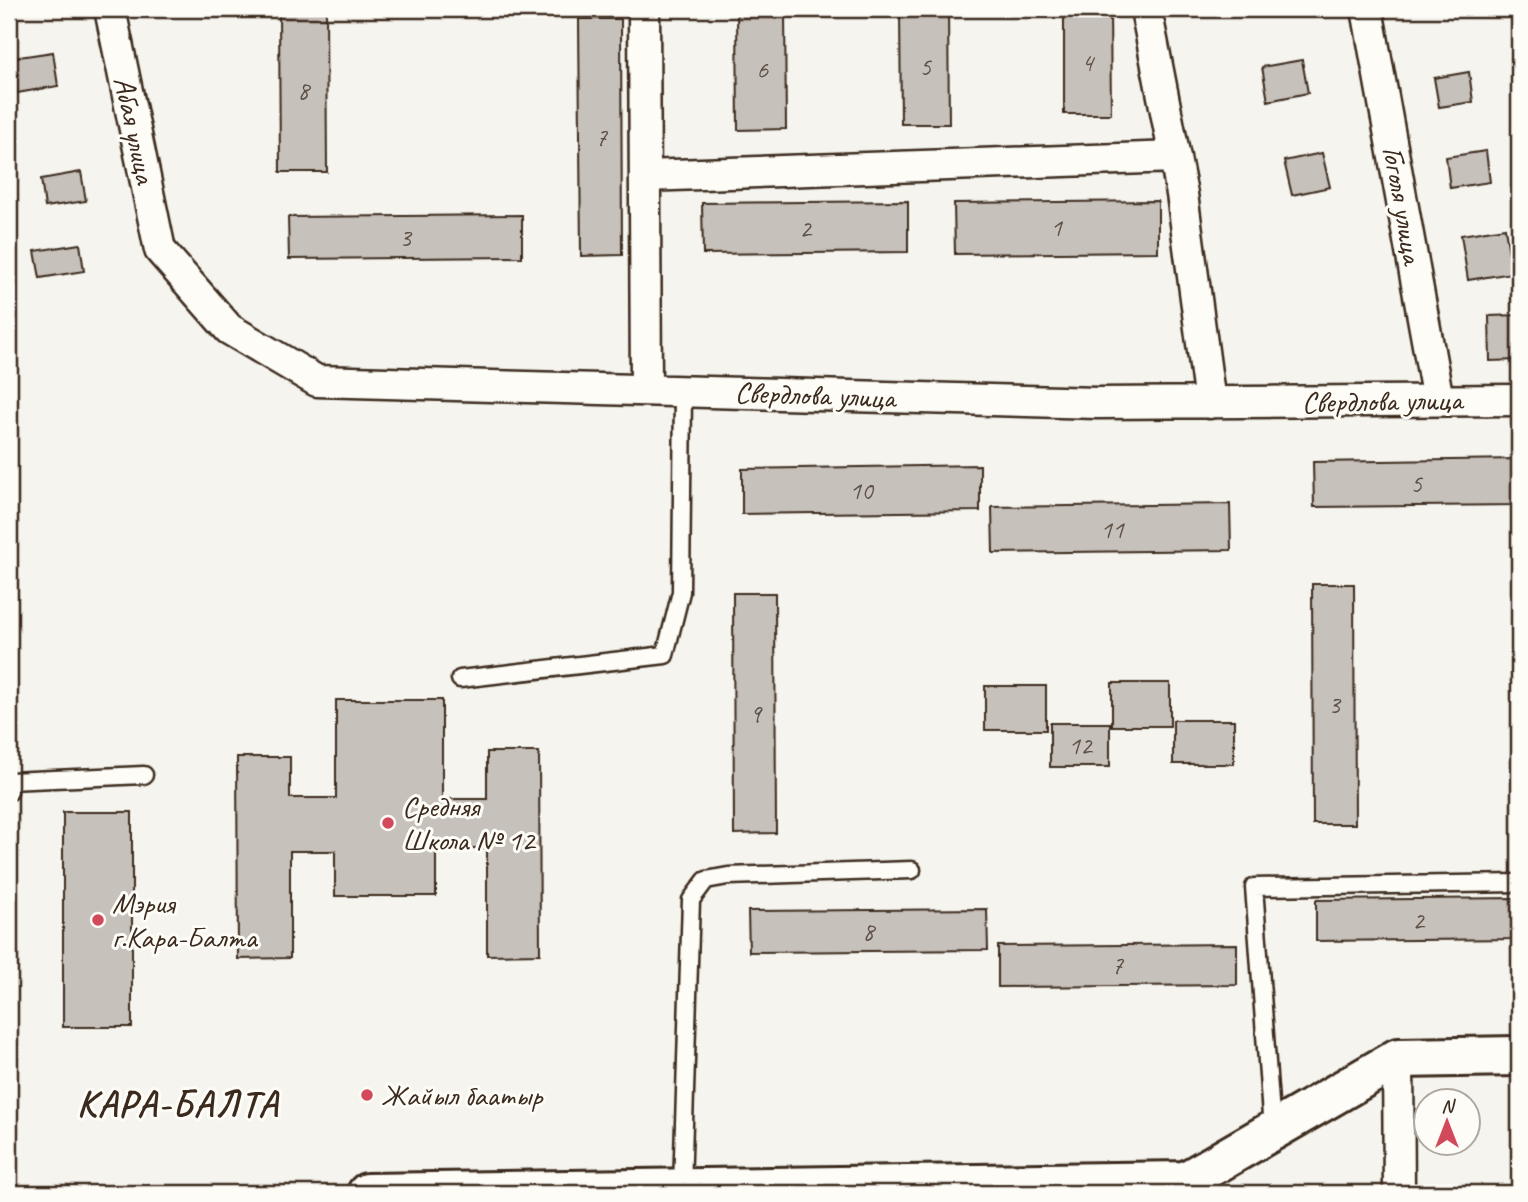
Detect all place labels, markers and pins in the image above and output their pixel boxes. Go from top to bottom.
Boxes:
place label: Средняя Школа № 12 [402,787,537,859]
marker: Средняя Школа № 12 [380,815,396,831]
place label: Мэрия г.Кара-Балта [112,884,259,956]
marker: Мэрия г.Кара-Балта [90,912,106,928]
place label: Жайыл баатыр [381,1076,544,1114]
marker: Жайыл баатыр [359,1087,375,1103]

